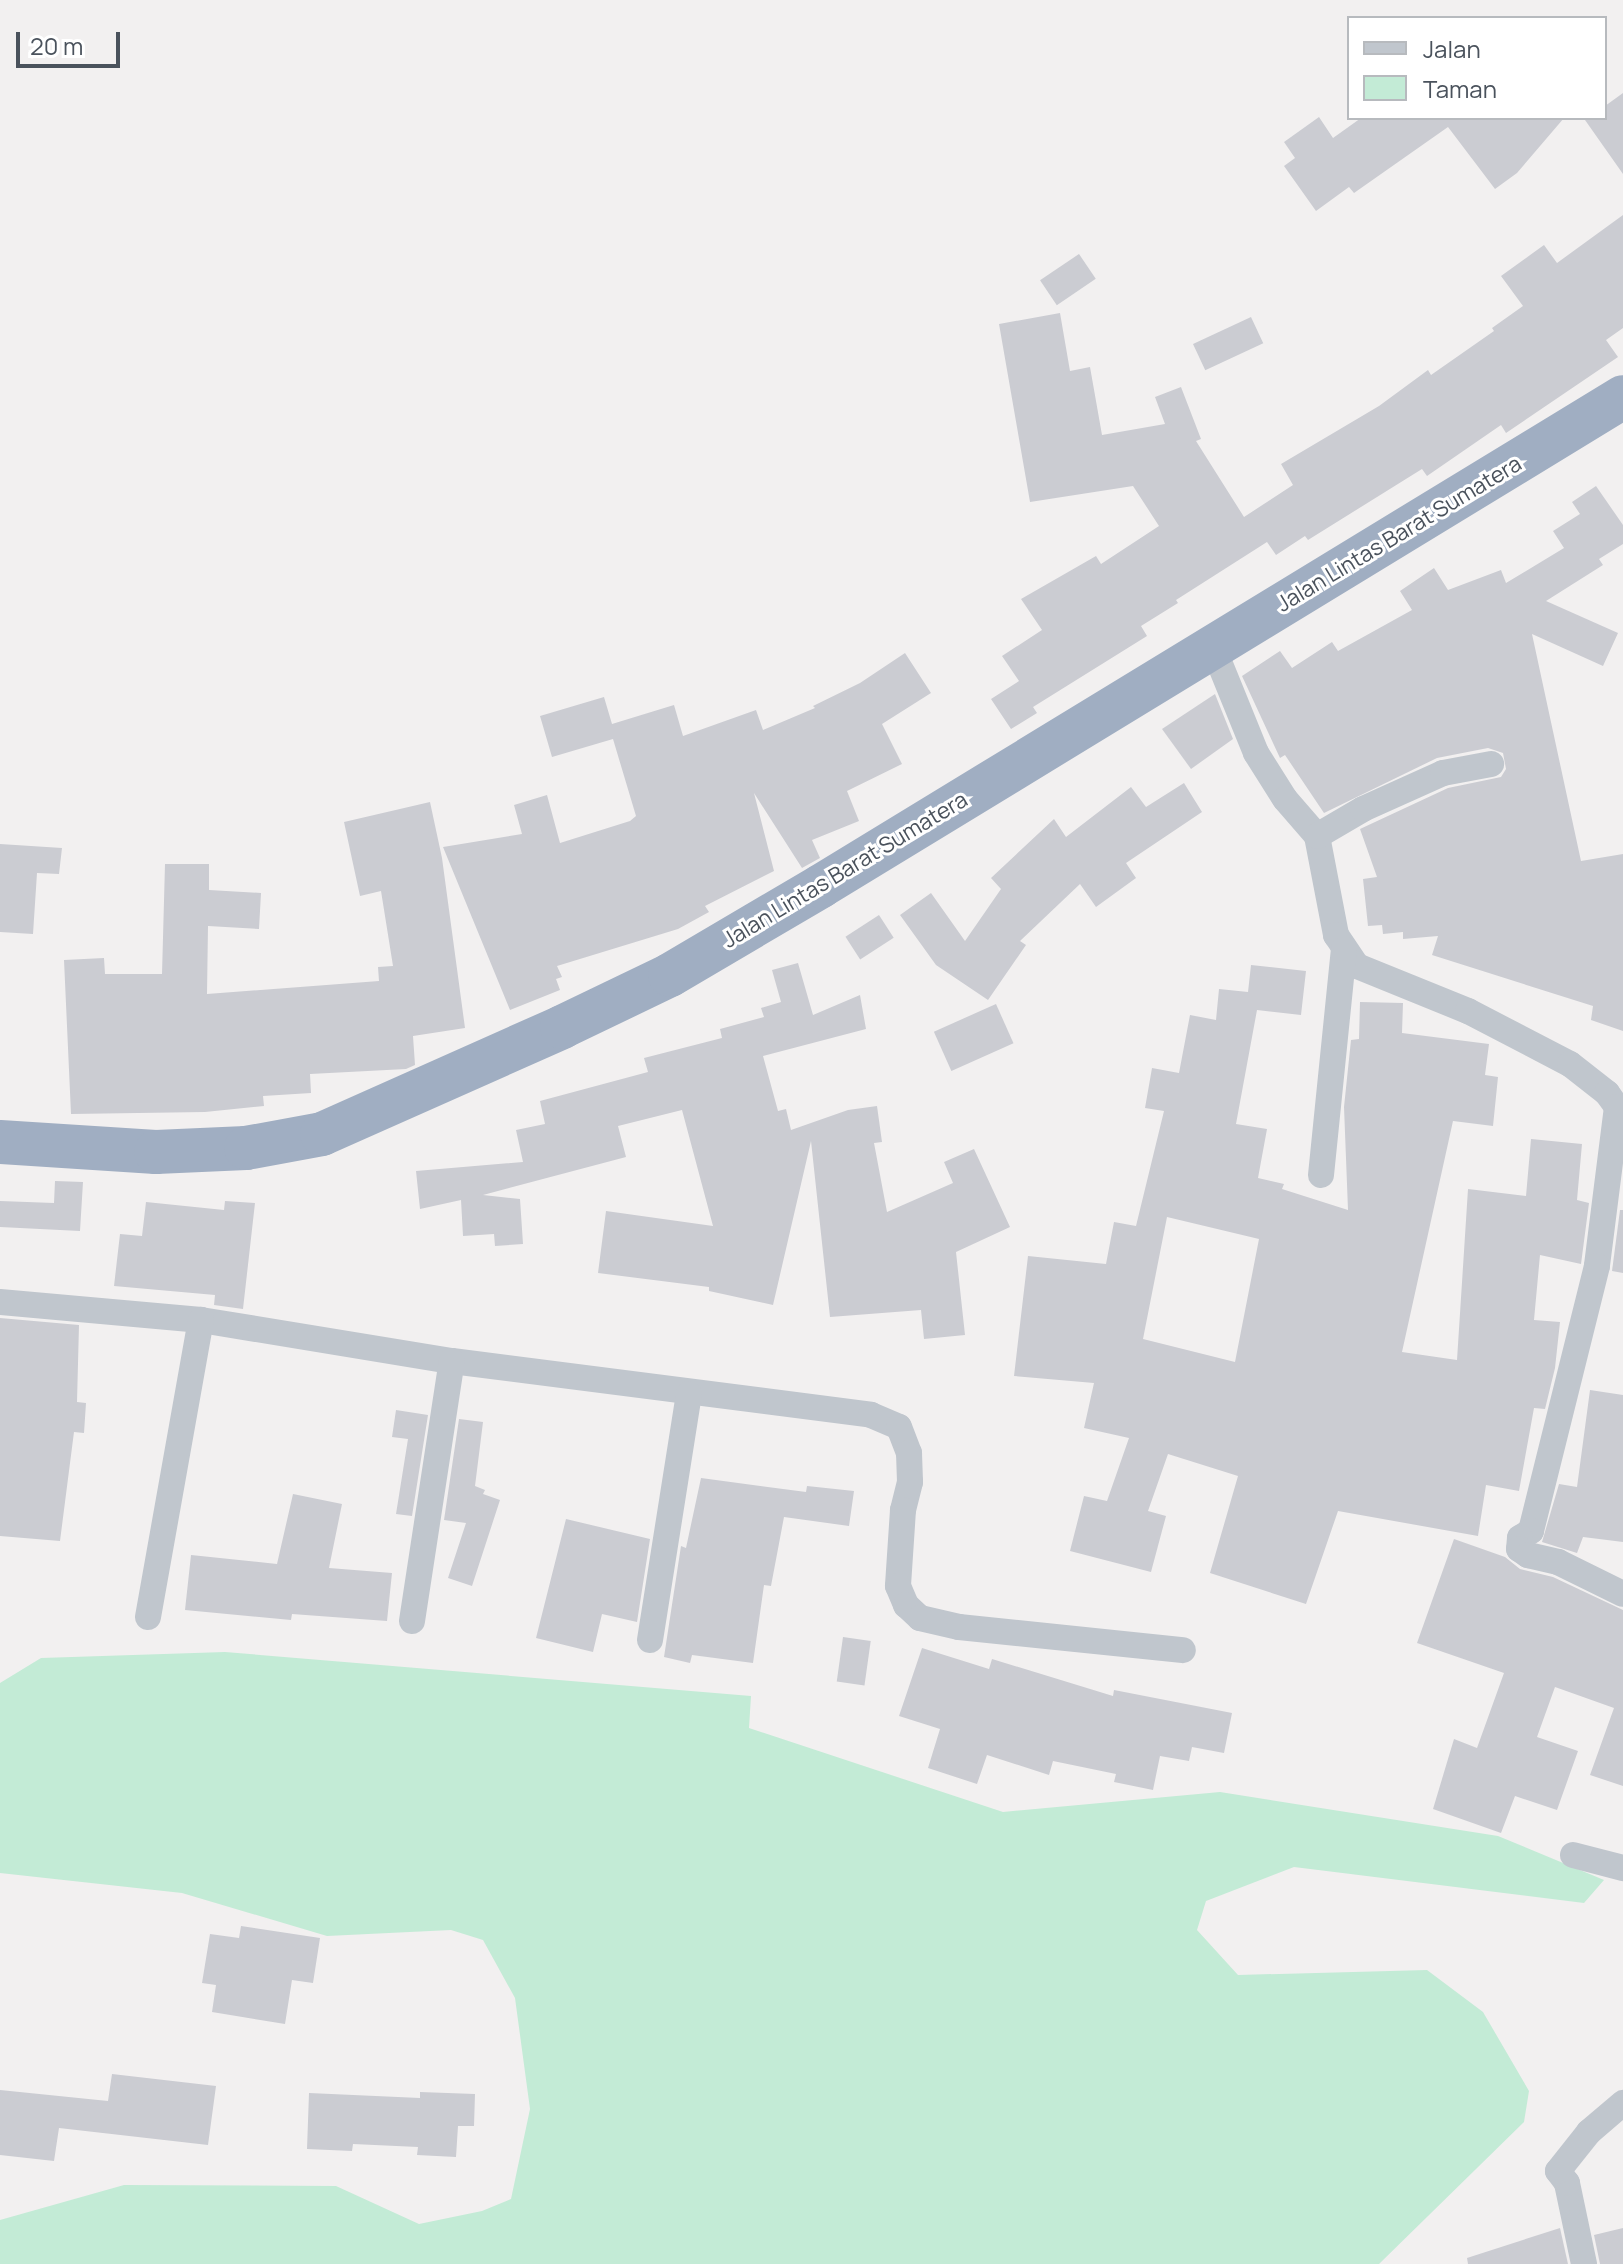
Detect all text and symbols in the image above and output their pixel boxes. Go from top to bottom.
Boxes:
scale bar [20,16,124,66]
legend [1347,16,1607,120]
text: 20 m [30,29,83,62]
text: Jalan [1423,32,1481,65]
text: Taman [1423,72,1497,105]
street label: Jalan Lintas Barat Sumatera [1272,450,1526,618]
street label: Jalan Lintas Barat Sumatera [718,786,972,954]

